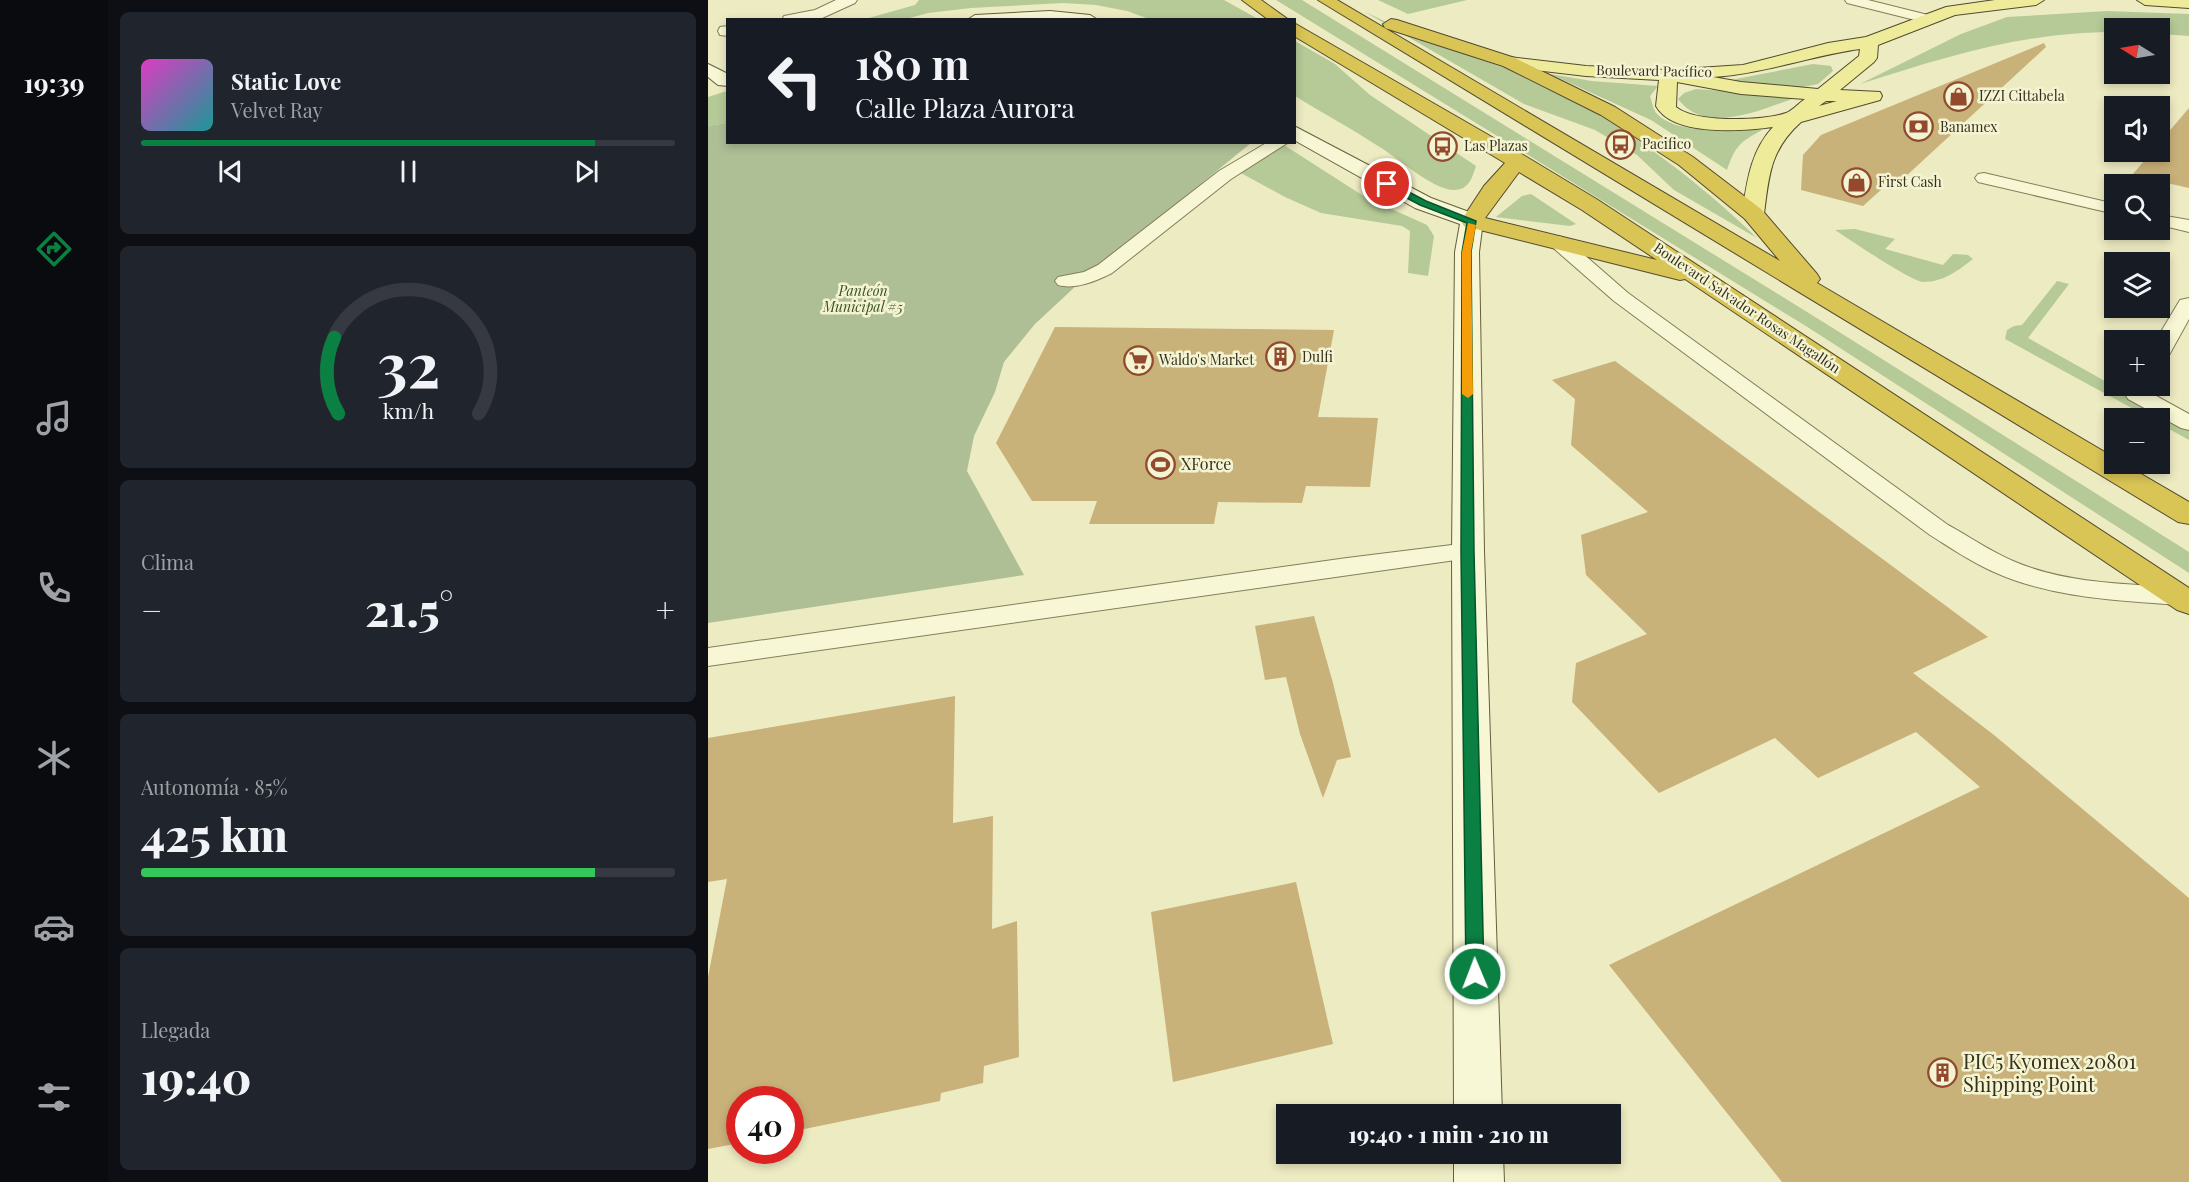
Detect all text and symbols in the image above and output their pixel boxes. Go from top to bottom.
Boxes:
north arrow [2104,18,2170,84]
map controls [2104,18,2170,474]
text: 180 m [855,35,970,91]
icon: left [756,42,834,120]
street label: Boulevard Pacífico [1596,60,1712,81]
text: 19:39 [23,64,85,100]
text: Static Love [231,66,341,96]
shop icon: IZZI Cittabela [1942,80,1974,112]
place label: IZZI Cittabela [1979,86,2065,105]
text: Calle Plaza Aurora [855,89,1075,125]
text: Velvet Ray [231,96,323,123]
button: sound [2104,96,2170,162]
bank icon: Banamex [1903,111,1935,143]
place label: Banamex [1940,117,1998,136]
bus stop icon: Pacifico [1605,128,1637,160]
bus stop icon: Las Plazas [1427,130,1459,162]
place label: Pacifico [1642,134,1691,153]
place label: Las Plazas [1464,136,1528,155]
icon: previous [214,155,247,188]
icon: pause [392,155,425,188]
icon: next [570,155,603,188]
pin [1361,158,1412,209]
shop icon: First Cash [1841,166,1873,198]
icon: arrive [1370,167,1403,200]
place label: First Cash [1878,172,1943,191]
button: search [2104,174,2170,240]
icon: directions [33,228,75,270]
street label: Boulevard Salvador Rosas Magallón [1650,238,1845,378]
button: layers [2104,252,2170,318]
park label: Panteón Municipal #5 [822,281,904,316]
text: 32 [376,320,440,404]
button: + [2104,330,2170,396]
building icon: Dulfi [1265,341,1297,373]
supermarket icon: Waldo's Market [1122,344,1154,376]
place label: Dulfi [1302,347,1333,366]
place label: Waldo's Market [1158,350,1255,369]
text: km/h [382,396,434,424]
icon: music [33,397,75,439]
button: − [2104,408,2170,474]
sports icon: XForce [1144,448,1176,480]
place label: XForce [1181,453,1231,474]
text: Clima [141,548,194,575]
icon: phone [33,567,75,609]
text: 21.5° [365,578,453,638]
text: − [141,587,162,631]
text: + [656,587,675,631]
icon: climate [33,737,75,779]
text: Autonomía · 85% [141,773,288,800]
text: 425 km [141,803,288,863]
icon: car [33,906,75,948]
position arrow [1443,942,1507,1006]
text: Llegada [141,1016,210,1043]
text: 19:40 [141,1046,251,1106]
place label: PIC5 Kyomex 20801 Shipping Point [1963,1047,2136,1097]
building icon: PIC5 Kyomex 20801 Shipping Point [1926,1057,1958,1089]
icon: filters [33,1076,75,1118]
speed limit sign: 40 [726,1086,804,1164]
text: 19:40 · 1 min · 210 m [1348,1119,1549,1149]

